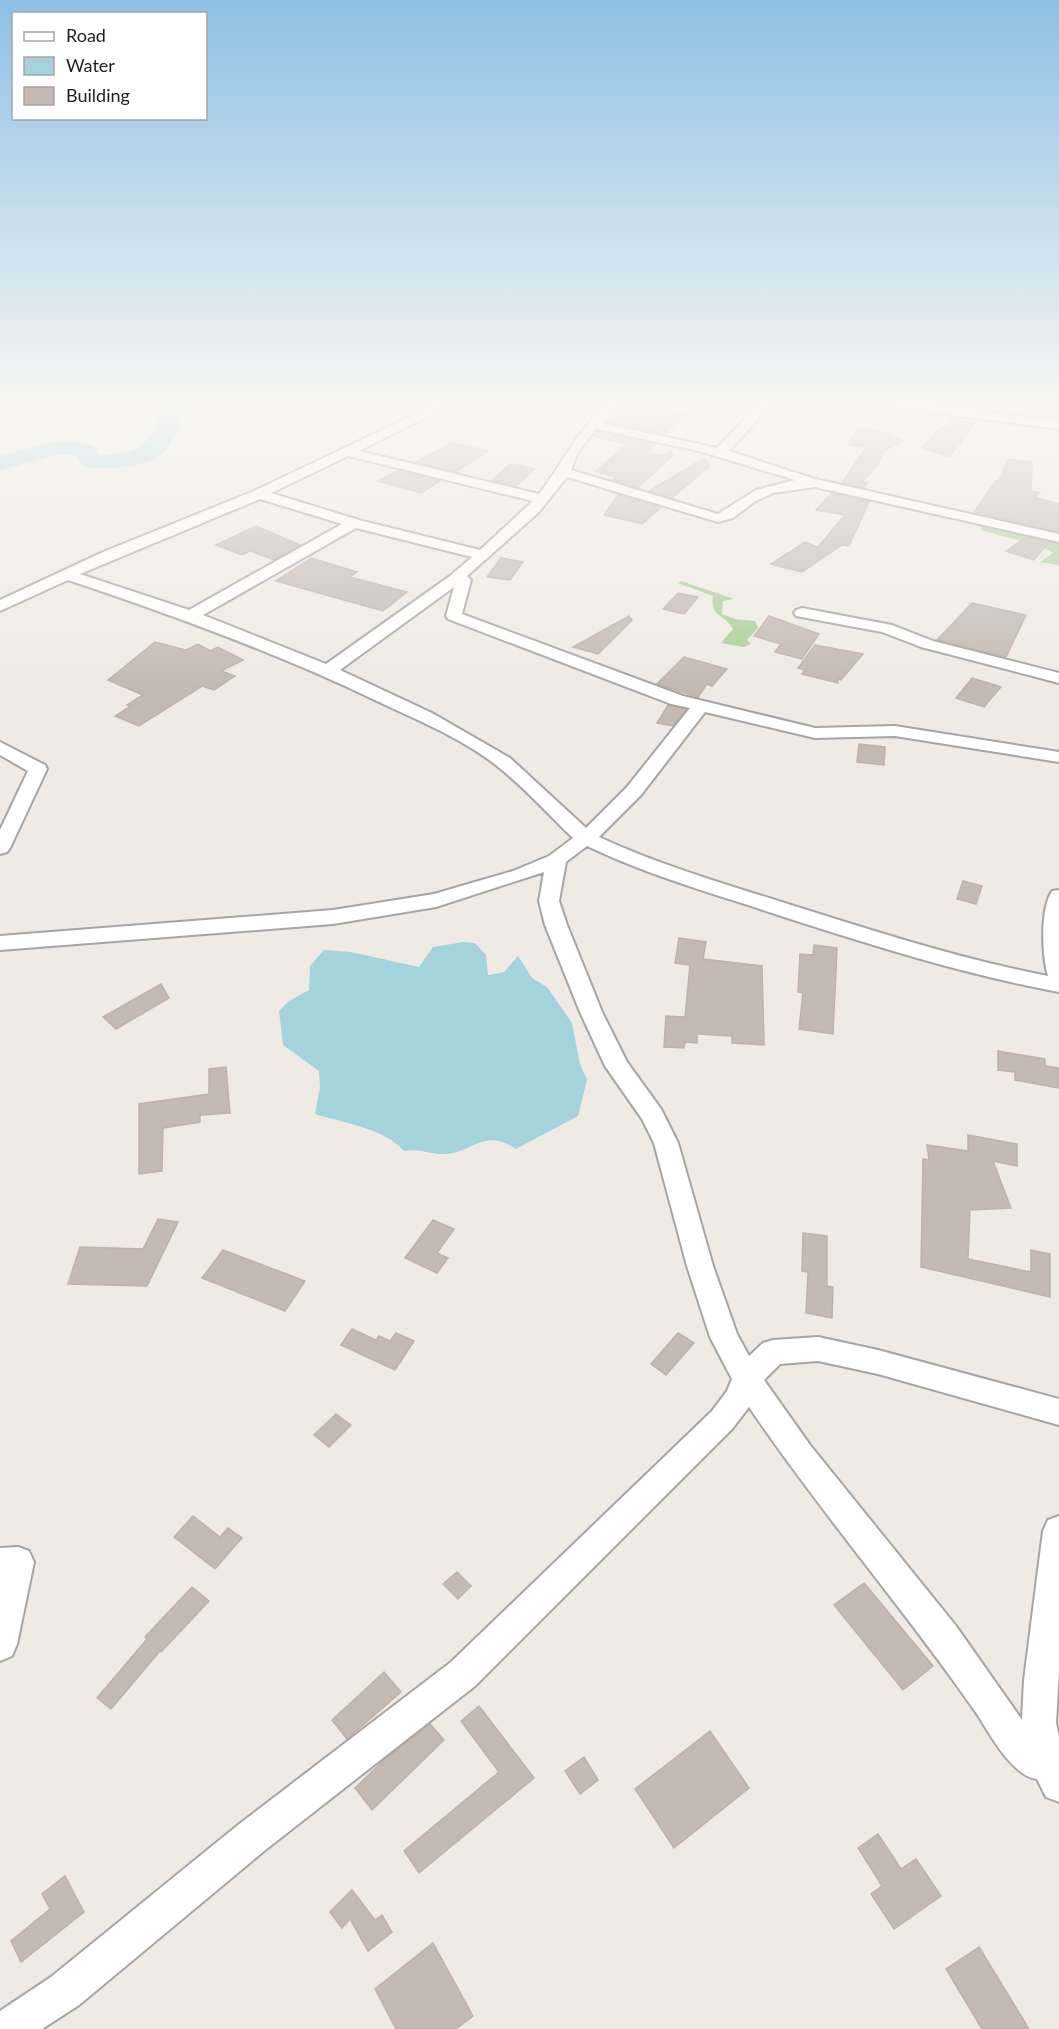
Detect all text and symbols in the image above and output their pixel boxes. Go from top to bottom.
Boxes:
legend [12,12,207,120]
text: Road [66,24,106,46]
text: Water [66,54,115,76]
text: Building [66,84,130,106]

